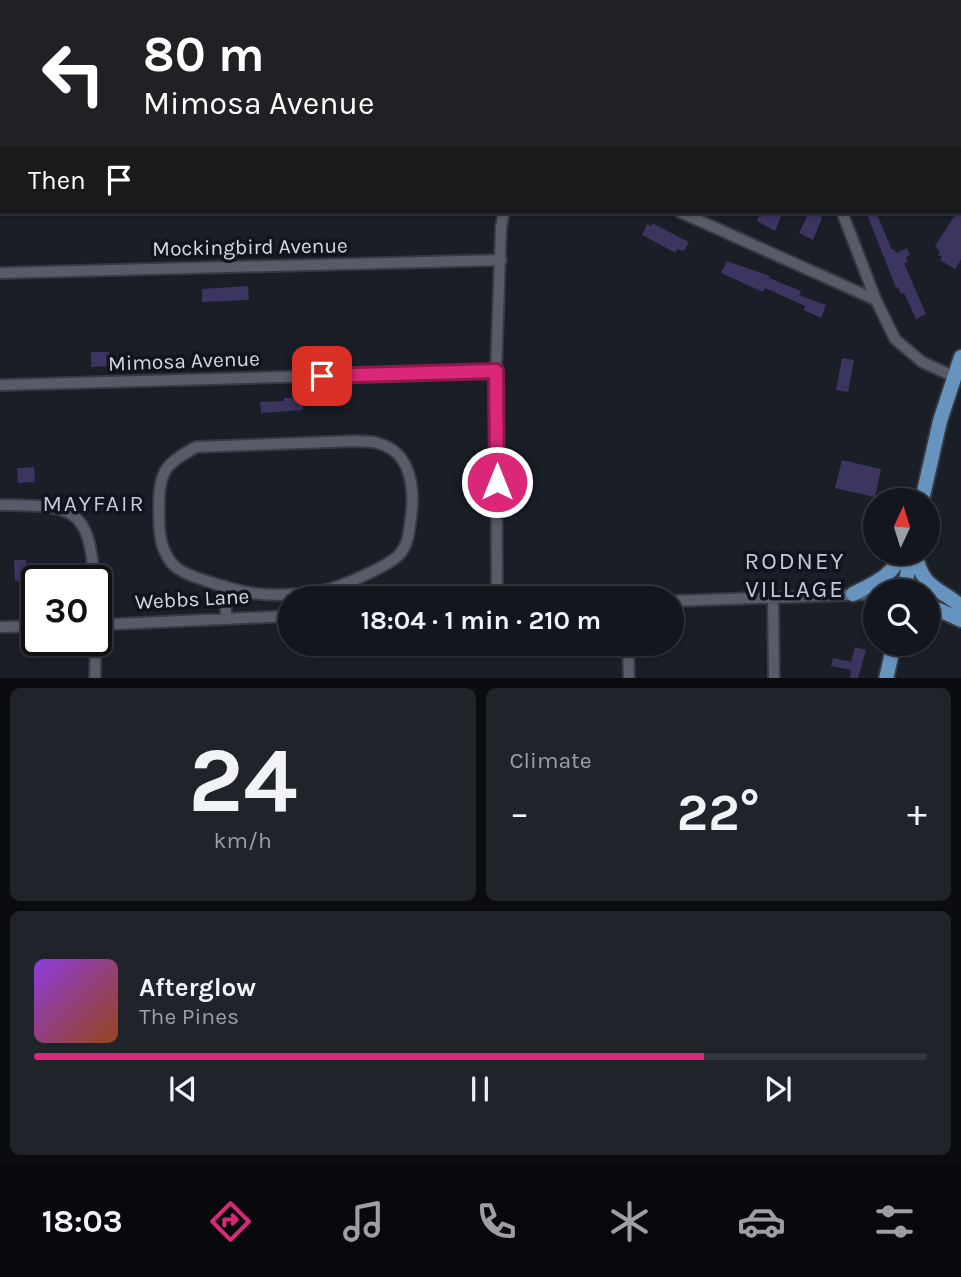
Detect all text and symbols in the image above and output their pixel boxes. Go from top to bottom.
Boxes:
text: 80 m [143,26,265,83]
icon: left [28,28,119,119]
text: Mimosa Avenue [143,85,374,122]
icon: arrive [100,161,138,199]
text: Then [28,165,86,196]
street label: Mockingbird Avenue [152,233,348,261]
street label: Mimosa Avenue [108,346,260,376]
pin [292,346,352,406]
icon: arrive [303,357,341,395]
position arrow [460,445,534,519]
north arrow [863,488,940,565]
map controls [863,488,940,656]
district label: MAYFAIR [42,490,146,517]
district label: RODNEY VILLAGE [744,547,846,603]
speed limit sign: 30 [21,565,112,656]
button: search [863,579,940,656]
street label: Webbs Lane [134,584,250,614]
text: 18:04 · 1 min · 210 m [361,605,601,636]
text: 24 [188,728,297,834]
text: Climate [510,747,592,774]
text: 22° [677,782,760,843]
text: − [510,791,529,836]
text: + [907,791,927,836]
text: km/h [214,827,272,854]
text: Afterglow [139,972,256,1003]
text: The Pines [139,1003,239,1030]
icon: previous [164,1070,202,1108]
icon: pause [461,1070,499,1108]
icon: next [759,1070,797,1108]
icon: directions [206,1197,255,1246]
icon: music [339,1197,388,1246]
icon: phone [472,1197,521,1246]
icon: climate [605,1197,654,1246]
icon: car [737,1197,786,1246]
icon: filters [870,1197,919,1246]
text: 18:03 [42,1203,123,1240]

